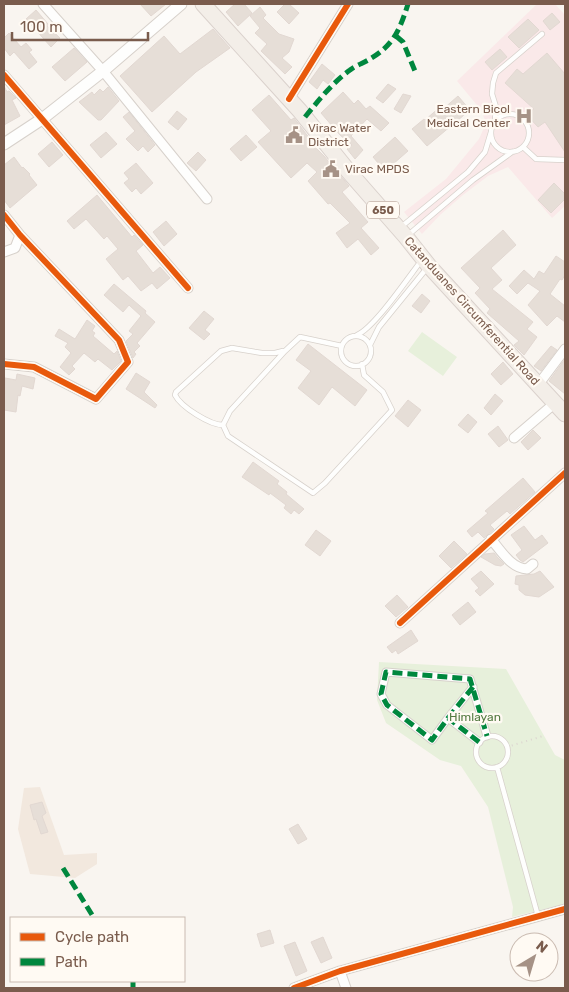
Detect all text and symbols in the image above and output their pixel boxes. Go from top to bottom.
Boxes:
scale bar [12,10,149,42]
text: 100 m [20,18,62,36]
place label: Eastern Bicol Medical Center [427,102,510,130]
hospital icon: Eastern Bicol Medical Center [514,106,534,126]
place label: Virac Water District [308,121,372,149]
public building icon: Virac Water District [284,125,304,145]
public building icon: Virac MPDS [321,159,341,179]
place label: Virac MPDS [345,162,409,176]
road number: 650 [367,202,399,218]
street label: Catanduanes Circumferential Road [402,234,542,388]
park label: Himlayan [449,710,501,724]
legend [10,917,185,982]
text: Cycle path [55,928,129,946]
north arrow [509,932,559,982]
text: N [532,937,551,957]
text: Path [55,953,88,971]

